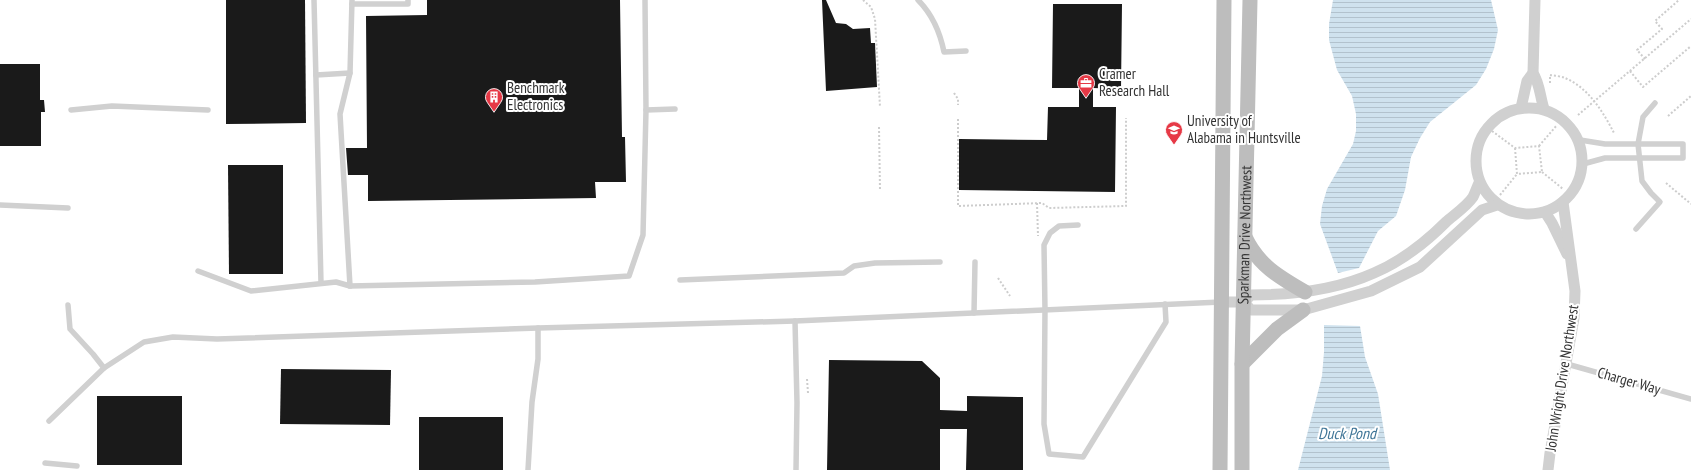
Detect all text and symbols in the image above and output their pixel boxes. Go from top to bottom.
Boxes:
place label: Cramer Research Hall [1099,64,1170,100]
office icon: Cramer Research Hall [1076,73,1096,98]
place label: Benchmark Electronics [507,78,565,114]
building icon: Benchmark Electronics [484,87,504,112]
place label: University of Alabama in Huntsville [1187,111,1301,147]
school or university icon: University of Alabama in Huntsville [1164,120,1184,145]
street label: Sparkman Drive Northwest [1233,165,1255,305]
street label: John Wright Drive Northwest [1540,303,1582,453]
street label: Charger Way [1596,362,1663,399]
water label: Duck Pond [1318,423,1378,443]

